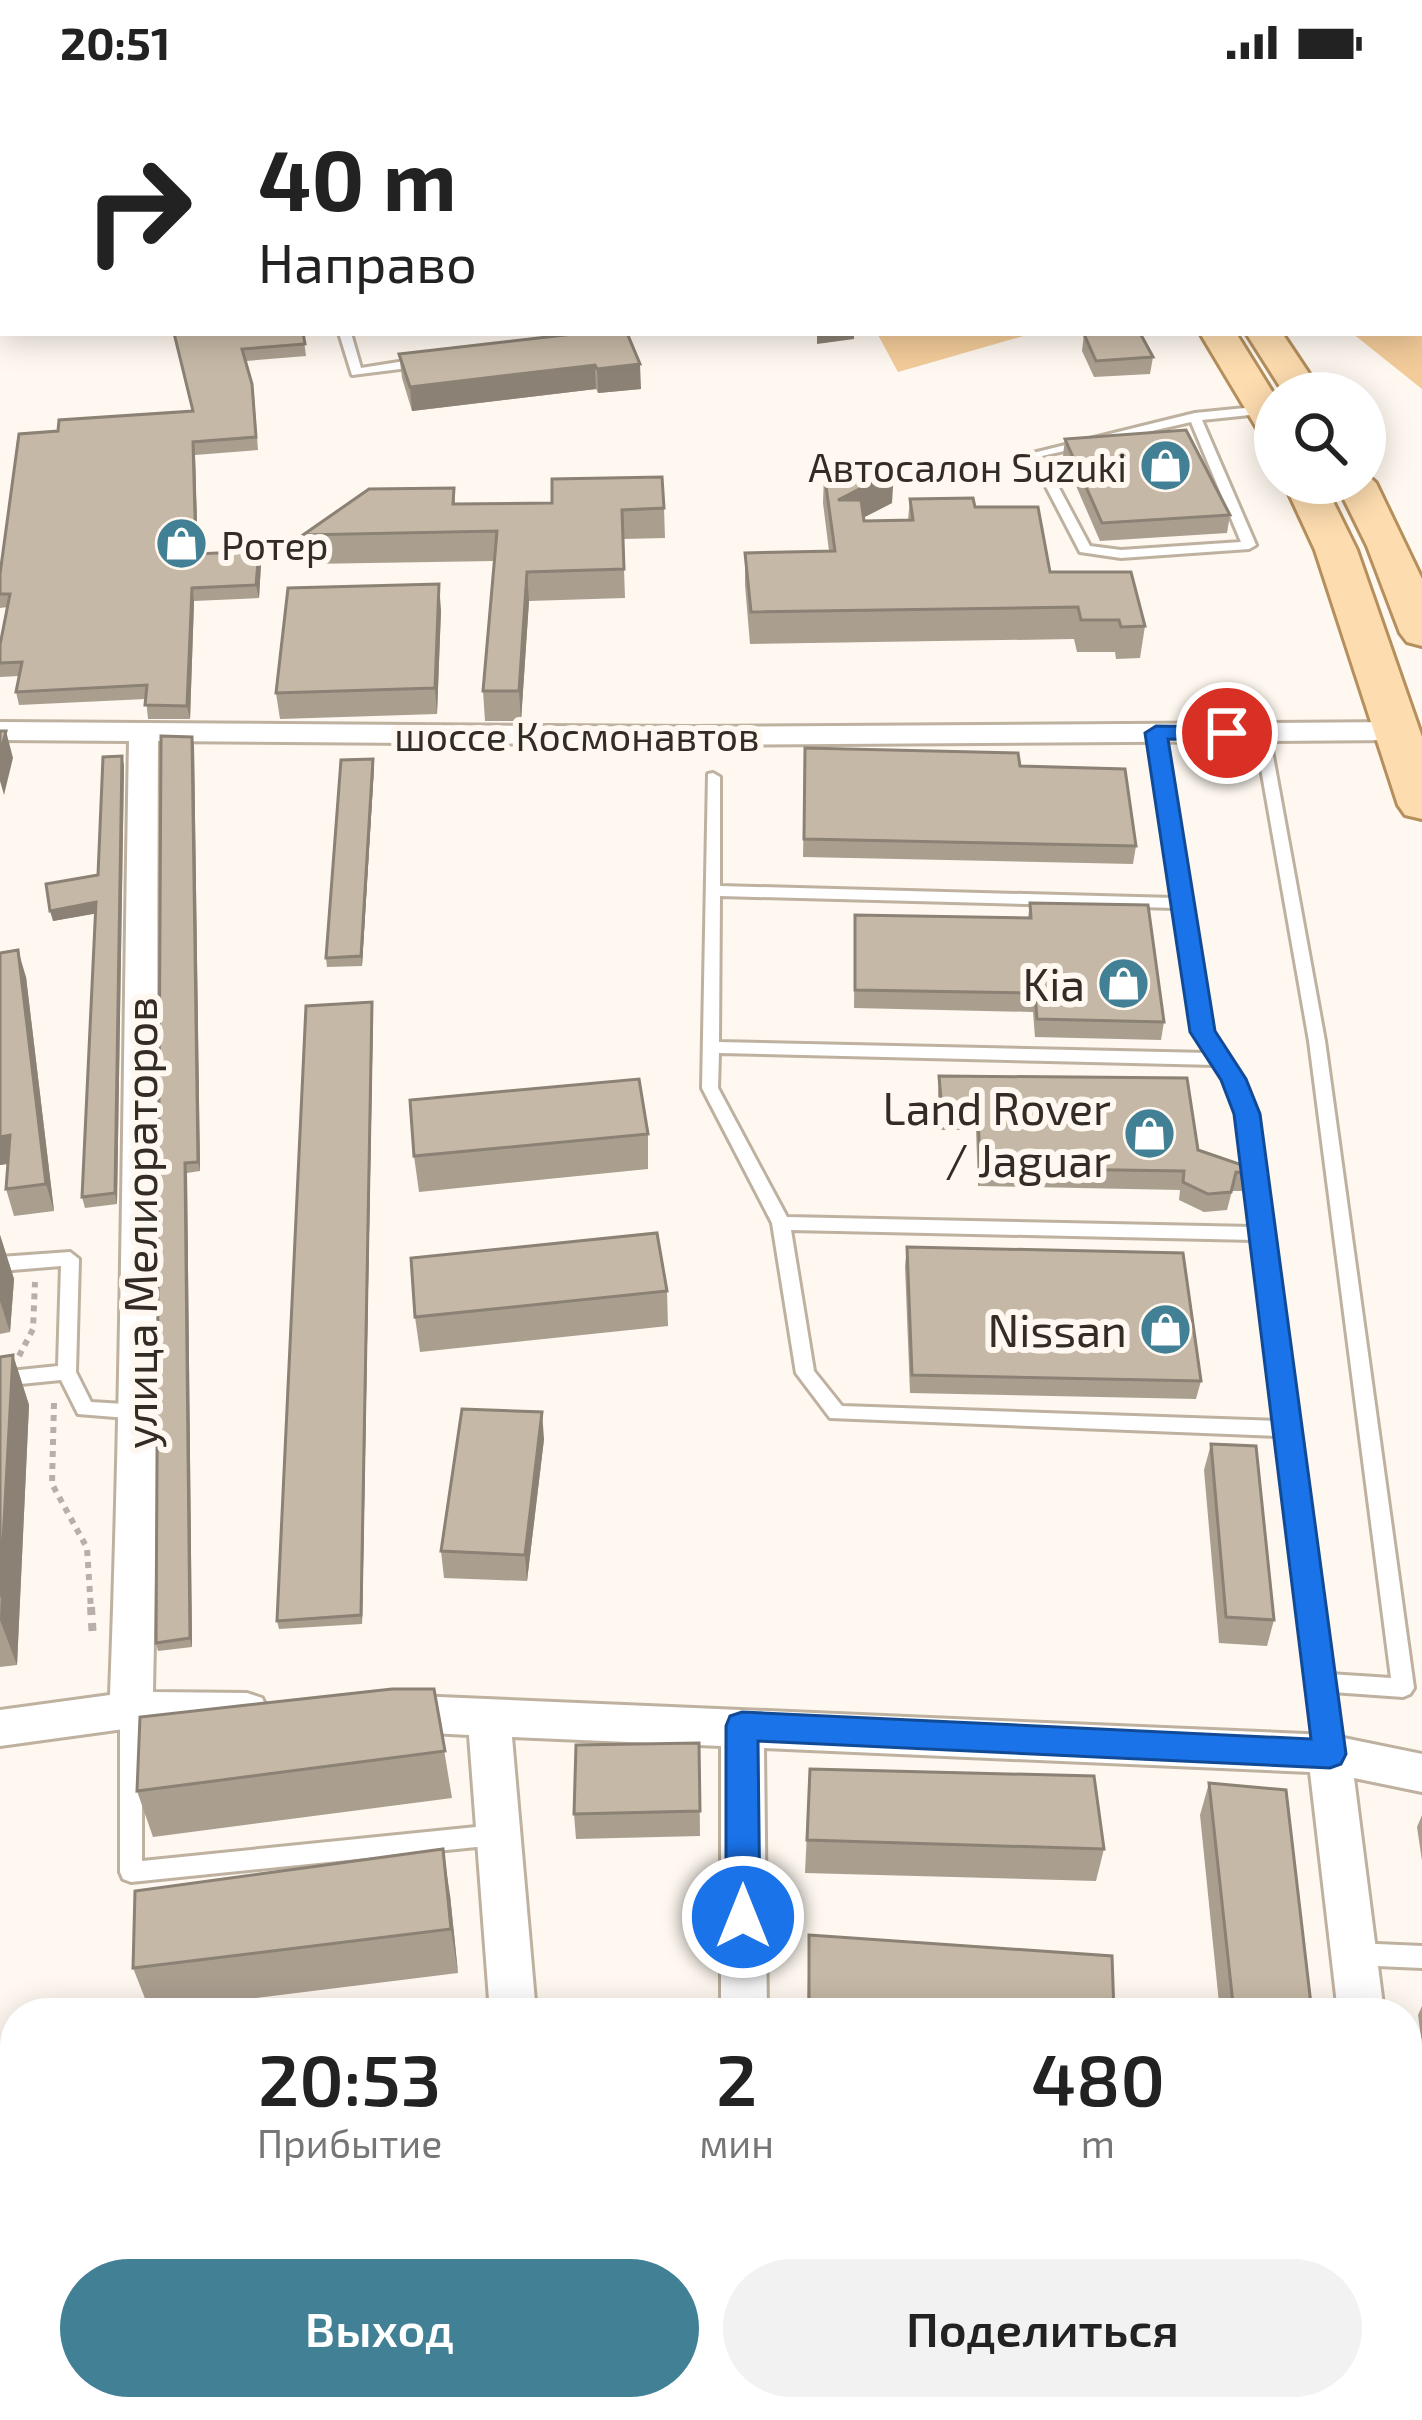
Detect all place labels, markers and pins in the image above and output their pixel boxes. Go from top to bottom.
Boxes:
shop icon: Автосалон Suzuki [1138,438,1194,494]
place label: Автосалон Suzuki [808,443,1127,490]
shop icon: Ротер [154,516,210,572]
place label: Ротер [221,521,328,568]
pin [1176,682,1278,784]
shop icon: Kia [1096,955,1152,1011]
place label: Kia [1023,956,1085,1010]
place label: Land Rover / Jaguar [883,1080,1111,1186]
shop icon: Land Rover / Jaguar [1122,1105,1178,1161]
shop icon: Nissan [1138,1301,1194,1357]
place label: Nissan [988,1302,1127,1356]

